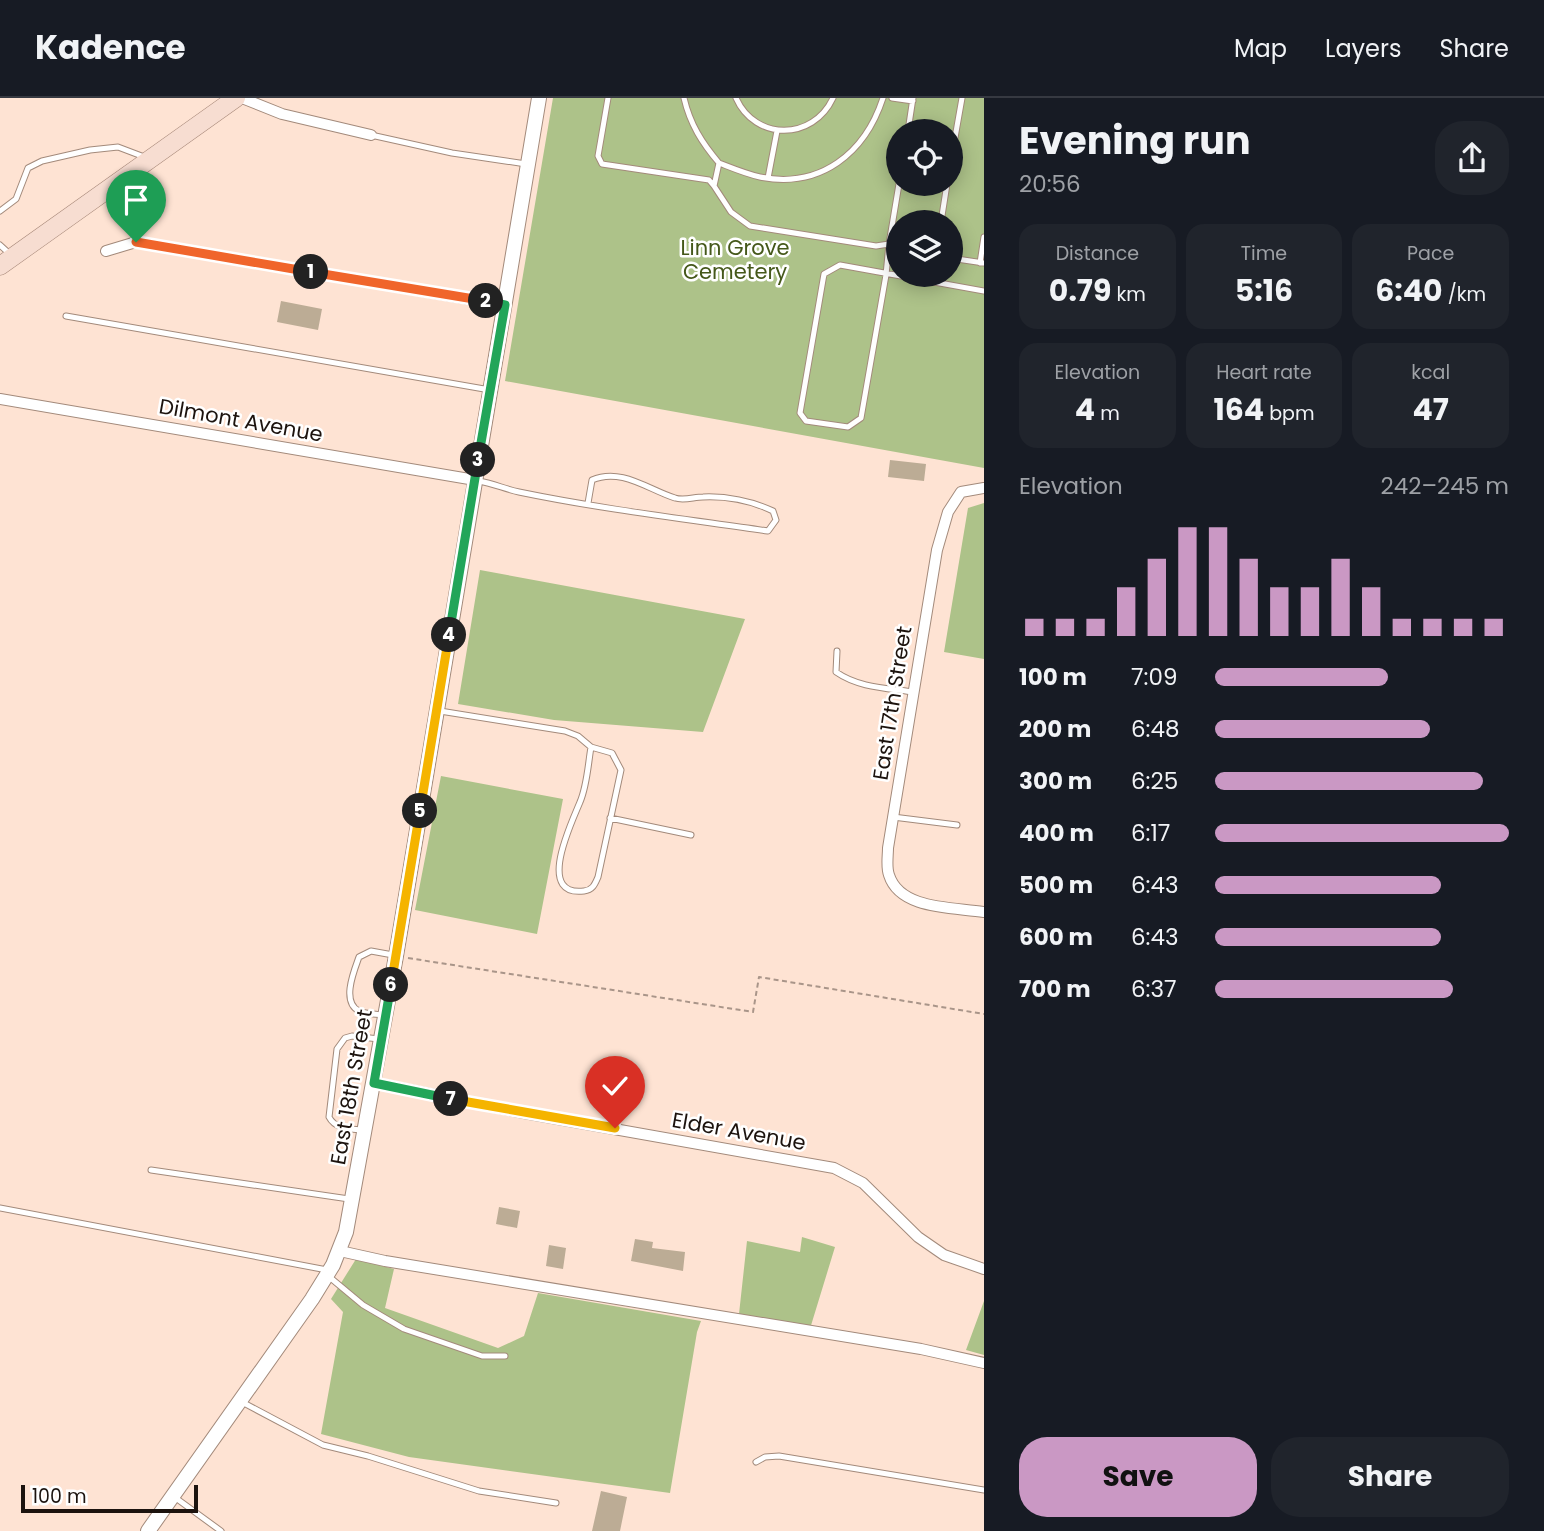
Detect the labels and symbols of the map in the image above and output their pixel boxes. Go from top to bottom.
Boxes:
pin [106,170,166,242]
park label: Linn Grove Cemetery [680,233,790,286]
pin: 1 [294,254,328,290]
pin: 2 [468,284,504,318]
street label: Dilmont Avenue [157,391,325,449]
pin: 3 [461,442,496,478]
pin: 4 [432,618,466,652]
street label: East 17th Street [866,624,918,782]
pin: 5 [402,794,438,828]
pin: 6 [374,968,408,1002]
street label: East 18th Street [323,1007,379,1167]
pin [585,1056,645,1128]
pin: 7 [434,1082,468,1116]
street label: Elder Avenue [670,1105,808,1157]
scale bar [21,1482,198,1514]

